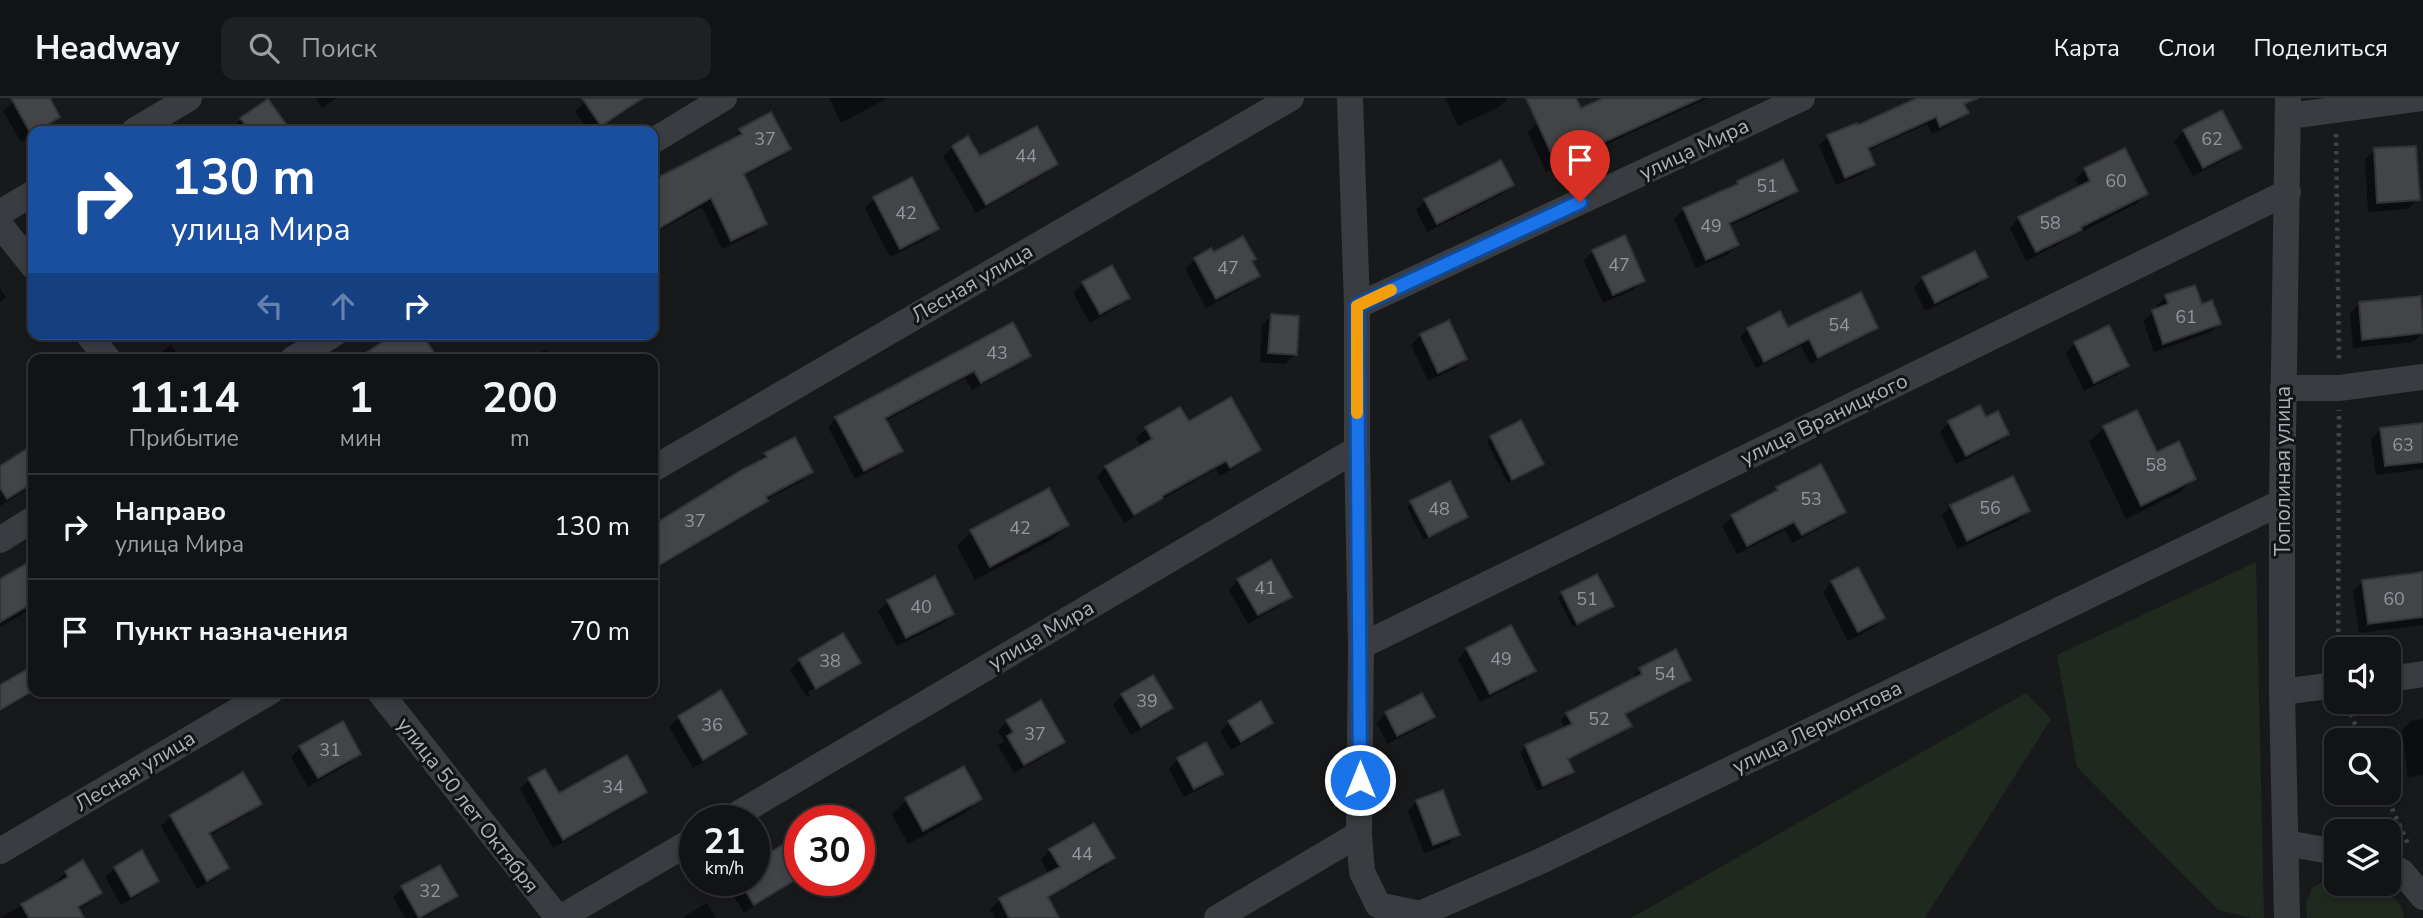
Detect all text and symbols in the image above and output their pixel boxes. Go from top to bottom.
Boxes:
search box [221,17,711,80]
text: Headway [35,26,179,71]
icon: search [245,29,283,67]
text: Поиск [301,31,377,66]
text: Карта [2054,32,2120,64]
text: Слои [2158,32,2215,64]
text: Поделиться [2253,32,2388,64]
street label: улица Мира [1635,111,1753,187]
house number: 37 [754,127,776,151]
house number: 62 [2201,127,2223,151]
pin [1550,130,1610,202]
icon: arrive [1561,141,1599,179]
text: 130 m [171,144,315,211]
house number: 44 [1015,144,1037,168]
icon: right [56,154,147,245]
house number: 60 [2105,169,2127,193]
house number: 51 [1756,174,1778,198]
house number: 42 [895,201,917,225]
text: улица Мира [171,208,351,251]
house number: 58 [2039,211,2061,235]
house number: 49 [1700,214,1722,238]
street label: Лесная улица [906,237,1038,329]
house number: 47 [1608,253,1630,277]
house number: 47 [1217,256,1239,280]
icon: left [251,287,289,325]
icon: ahead [324,287,362,325]
icon: right [397,287,435,325]
house number: 61 [2175,305,2197,329]
house number: 54 [1828,313,1850,337]
house number: 43 [986,341,1008,365]
street label: улица Враницкого [1736,366,1912,472]
text: 11:14 [128,370,239,427]
text: 1 [348,370,373,427]
text: 200 [482,370,558,427]
street label: Тополиная улица [2269,386,2297,556]
text: Прибытие [129,423,239,454]
text: мин [340,423,382,454]
text: m [510,423,530,454]
house number: 63 [2392,433,2414,457]
house number: 58 [2145,453,2167,477]
house number: 53 [1800,487,1822,511]
text: Направо [115,494,226,529]
house number: 56 [1979,496,2001,520]
house number: 48 [1428,497,1450,521]
icon: right [56,508,94,546]
text: 130 m [554,509,630,544]
house number: 37 [684,509,706,533]
house number: 42 [1009,516,1031,540]
text: улица Мира [115,529,244,560]
house number: 41 [1254,576,1276,600]
house number: 51 [1576,587,1598,611]
house number: 60 [2383,587,2405,611]
street label: улица Мира [983,593,1099,677]
house number: 40 [910,595,932,619]
icon: arrive [56,613,94,651]
text: Пункт назначения [115,614,348,649]
text: 70 m [570,614,630,649]
map controls [2324,637,2401,896]
button: sound [2324,637,2401,714]
house number: 49 [1490,647,1512,671]
house number: 38 [819,649,841,673]
house number: 54 [1654,662,1676,686]
street label: улица Лермонтова [1728,674,1906,780]
house number: 39 [1136,689,1158,713]
house number: 52 [1588,707,1610,731]
street label: улица 50 лет Октября [390,711,546,899]
house number: 36 [701,713,723,737]
house number: 37 [1024,722,1046,746]
street label: Лесная улица [70,724,200,818]
button: search [2324,728,2401,805]
house number: 31 [319,738,341,762]
position arrow [1323,743,1397,817]
house number: 34 [602,775,624,799]
speed limit sign: 30 [784,805,875,896]
text: 21 [703,818,746,865]
button: layers [2324,819,2401,896]
house number: 44 [1071,842,1093,866]
text: km/h [705,856,744,880]
house number: 32 [419,879,441,903]

